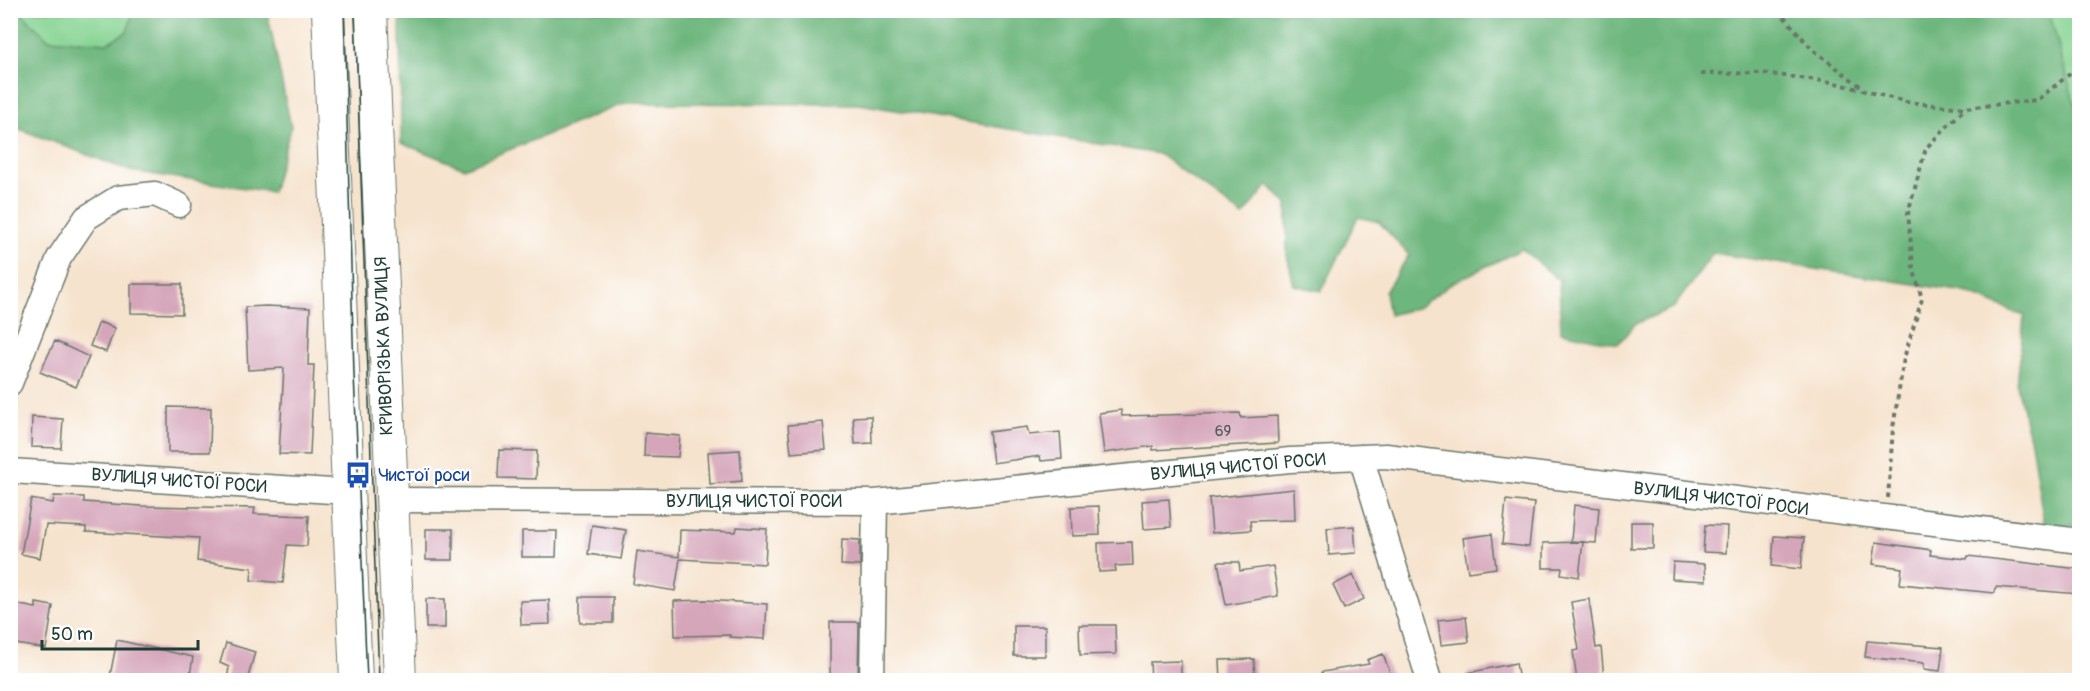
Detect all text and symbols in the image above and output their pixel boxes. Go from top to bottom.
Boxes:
street label: КРИВОРІЗЬКА ВУЛИЦЯ [369,256,399,436]
house number: 69 [1215,422,1231,441]
street label: ВУЛИЦЯ ЧИСТОЇ РОСИ [1149,448,1327,486]
bus stop icon: Чистої роси [343,460,373,490]
street label: ВУЛИЦЯ ЧИСТОЇ РОСИ [90,463,268,499]
place label: Чистої роси [378,464,470,487]
street label: ВУЛИЦЯ ЧИСТОЇ РОСИ [1632,477,1810,521]
street label: ВУЛИЦЯ ЧИСТОЇ РОСИ [666,490,842,513]
scale bar [42,613,198,651]
text: 50 m [51,623,93,646]

